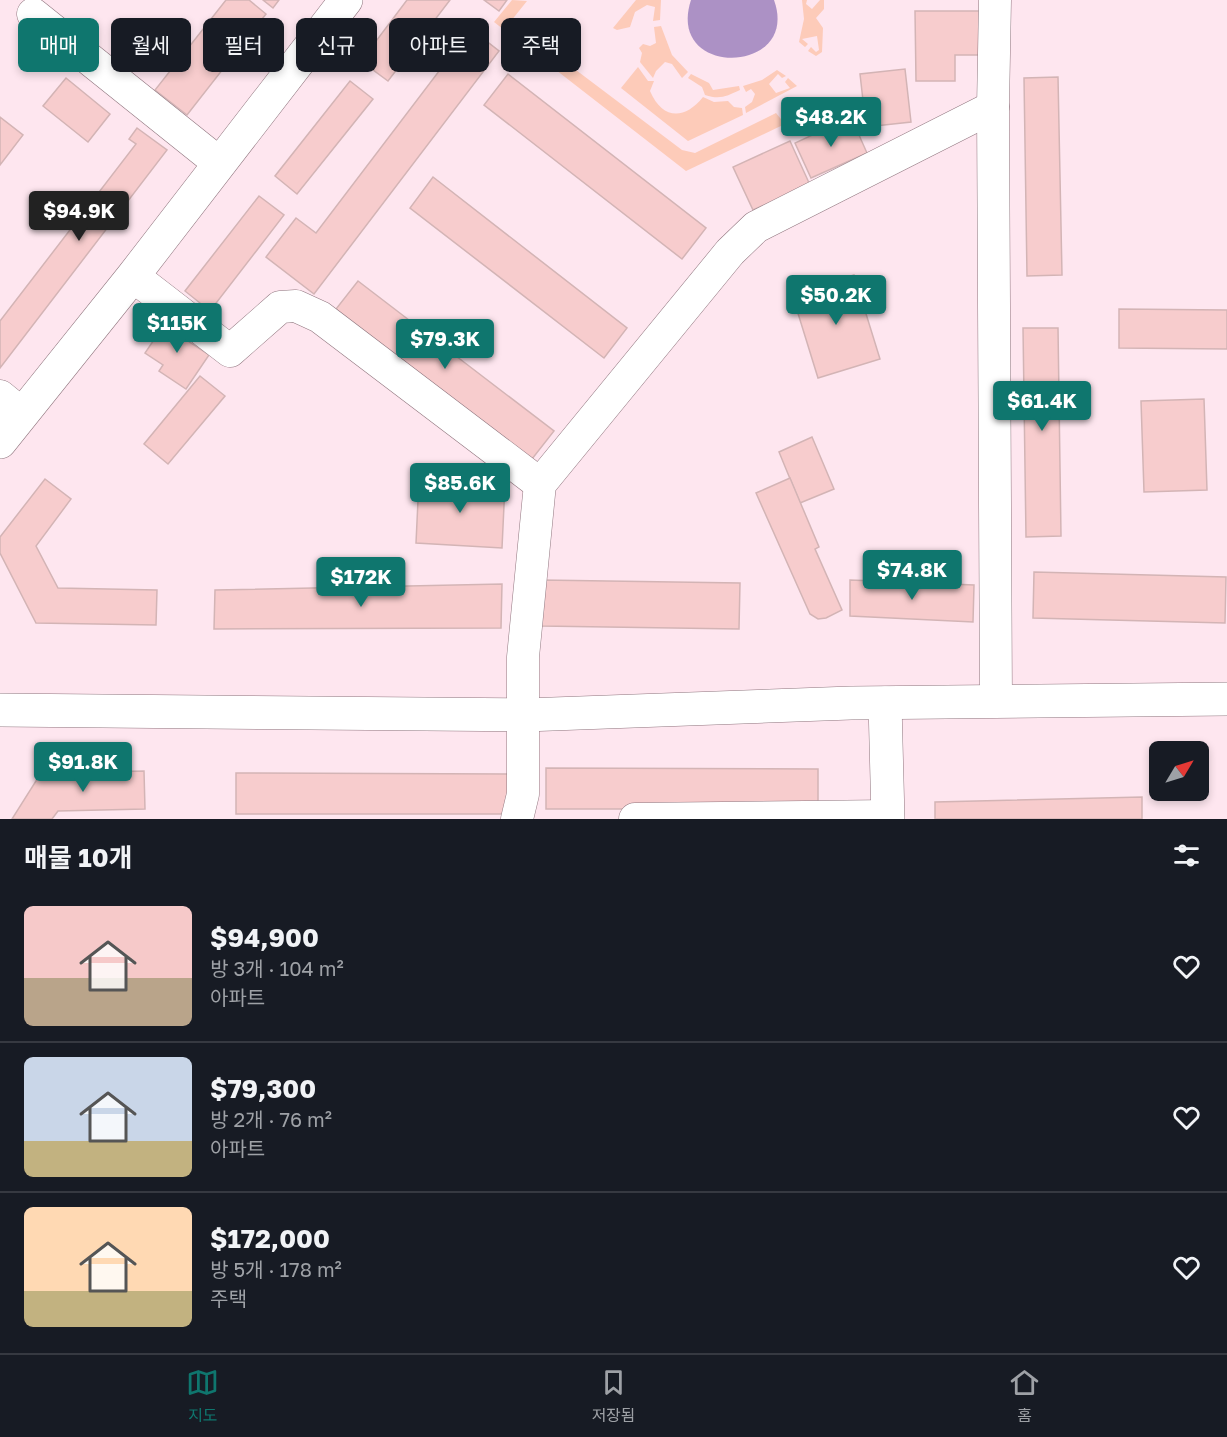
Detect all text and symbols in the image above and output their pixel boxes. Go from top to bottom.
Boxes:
chip: 매매 [18,18,99,72]
chip: 월세 [111,18,191,72]
chip: 필터 [203,18,284,72]
chip: 신규 [296,18,377,72]
chip: 아파트 [389,18,489,72]
chip: 주택 [501,18,581,72]
pin: $48.2K [782,97,880,148]
text: $48.2K [795,104,867,128]
pin: $94.9K [30,191,128,242]
text: $94.9K [43,198,115,222]
pin: $50.2K [787,275,885,326]
text: $50.2K [800,282,872,306]
pin: $115K [135,303,219,354]
text: $115K [147,310,207,334]
pin: $79.3K [396,319,494,370]
text: $79.3K [410,326,480,350]
pin: $61.4K [993,381,1091,432]
text: $61.4K [1007,388,1077,412]
pin: $85.6K [411,463,509,514]
text: $85.6K [424,470,496,494]
pin: $74.8K [863,550,961,601]
pin: $172K [319,557,403,608]
text: $74.8K [877,557,947,581]
text: $172K [330,564,392,588]
north arrow [1149,741,1209,801]
map controls [1149,741,1209,801]
pin: $91.8K [34,742,132,793]
text: $91.8K [48,749,118,773]
icon: filters [1170,839,1203,872]
text: 매물 10개 [24,842,133,873]
text: $94,900 [210,922,319,953]
icon: home [72,930,144,1002]
icon: heart [1170,950,1203,983]
text: 방 3개 · 104 m² [210,956,344,980]
text: 아파트 [210,985,265,1009]
text: $79,300 [210,1073,316,1104]
icon: home [72,1081,144,1153]
icon: heart [1170,1101,1203,1134]
text: 방 2개 · 76 m² [210,1107,332,1131]
text: 아파트 [210,1136,265,1160]
text: $172,000 [210,1223,330,1254]
icon: home [72,1231,144,1303]
icon: heart [1170,1251,1203,1284]
text: 방 5개 · 178 m² [210,1257,342,1281]
text: 주택 [210,1286,247,1310]
tab: 지도 [186,1366,219,1426]
tab: 저장됨 [591,1366,636,1426]
tab: 홈 [1008,1366,1041,1426]

